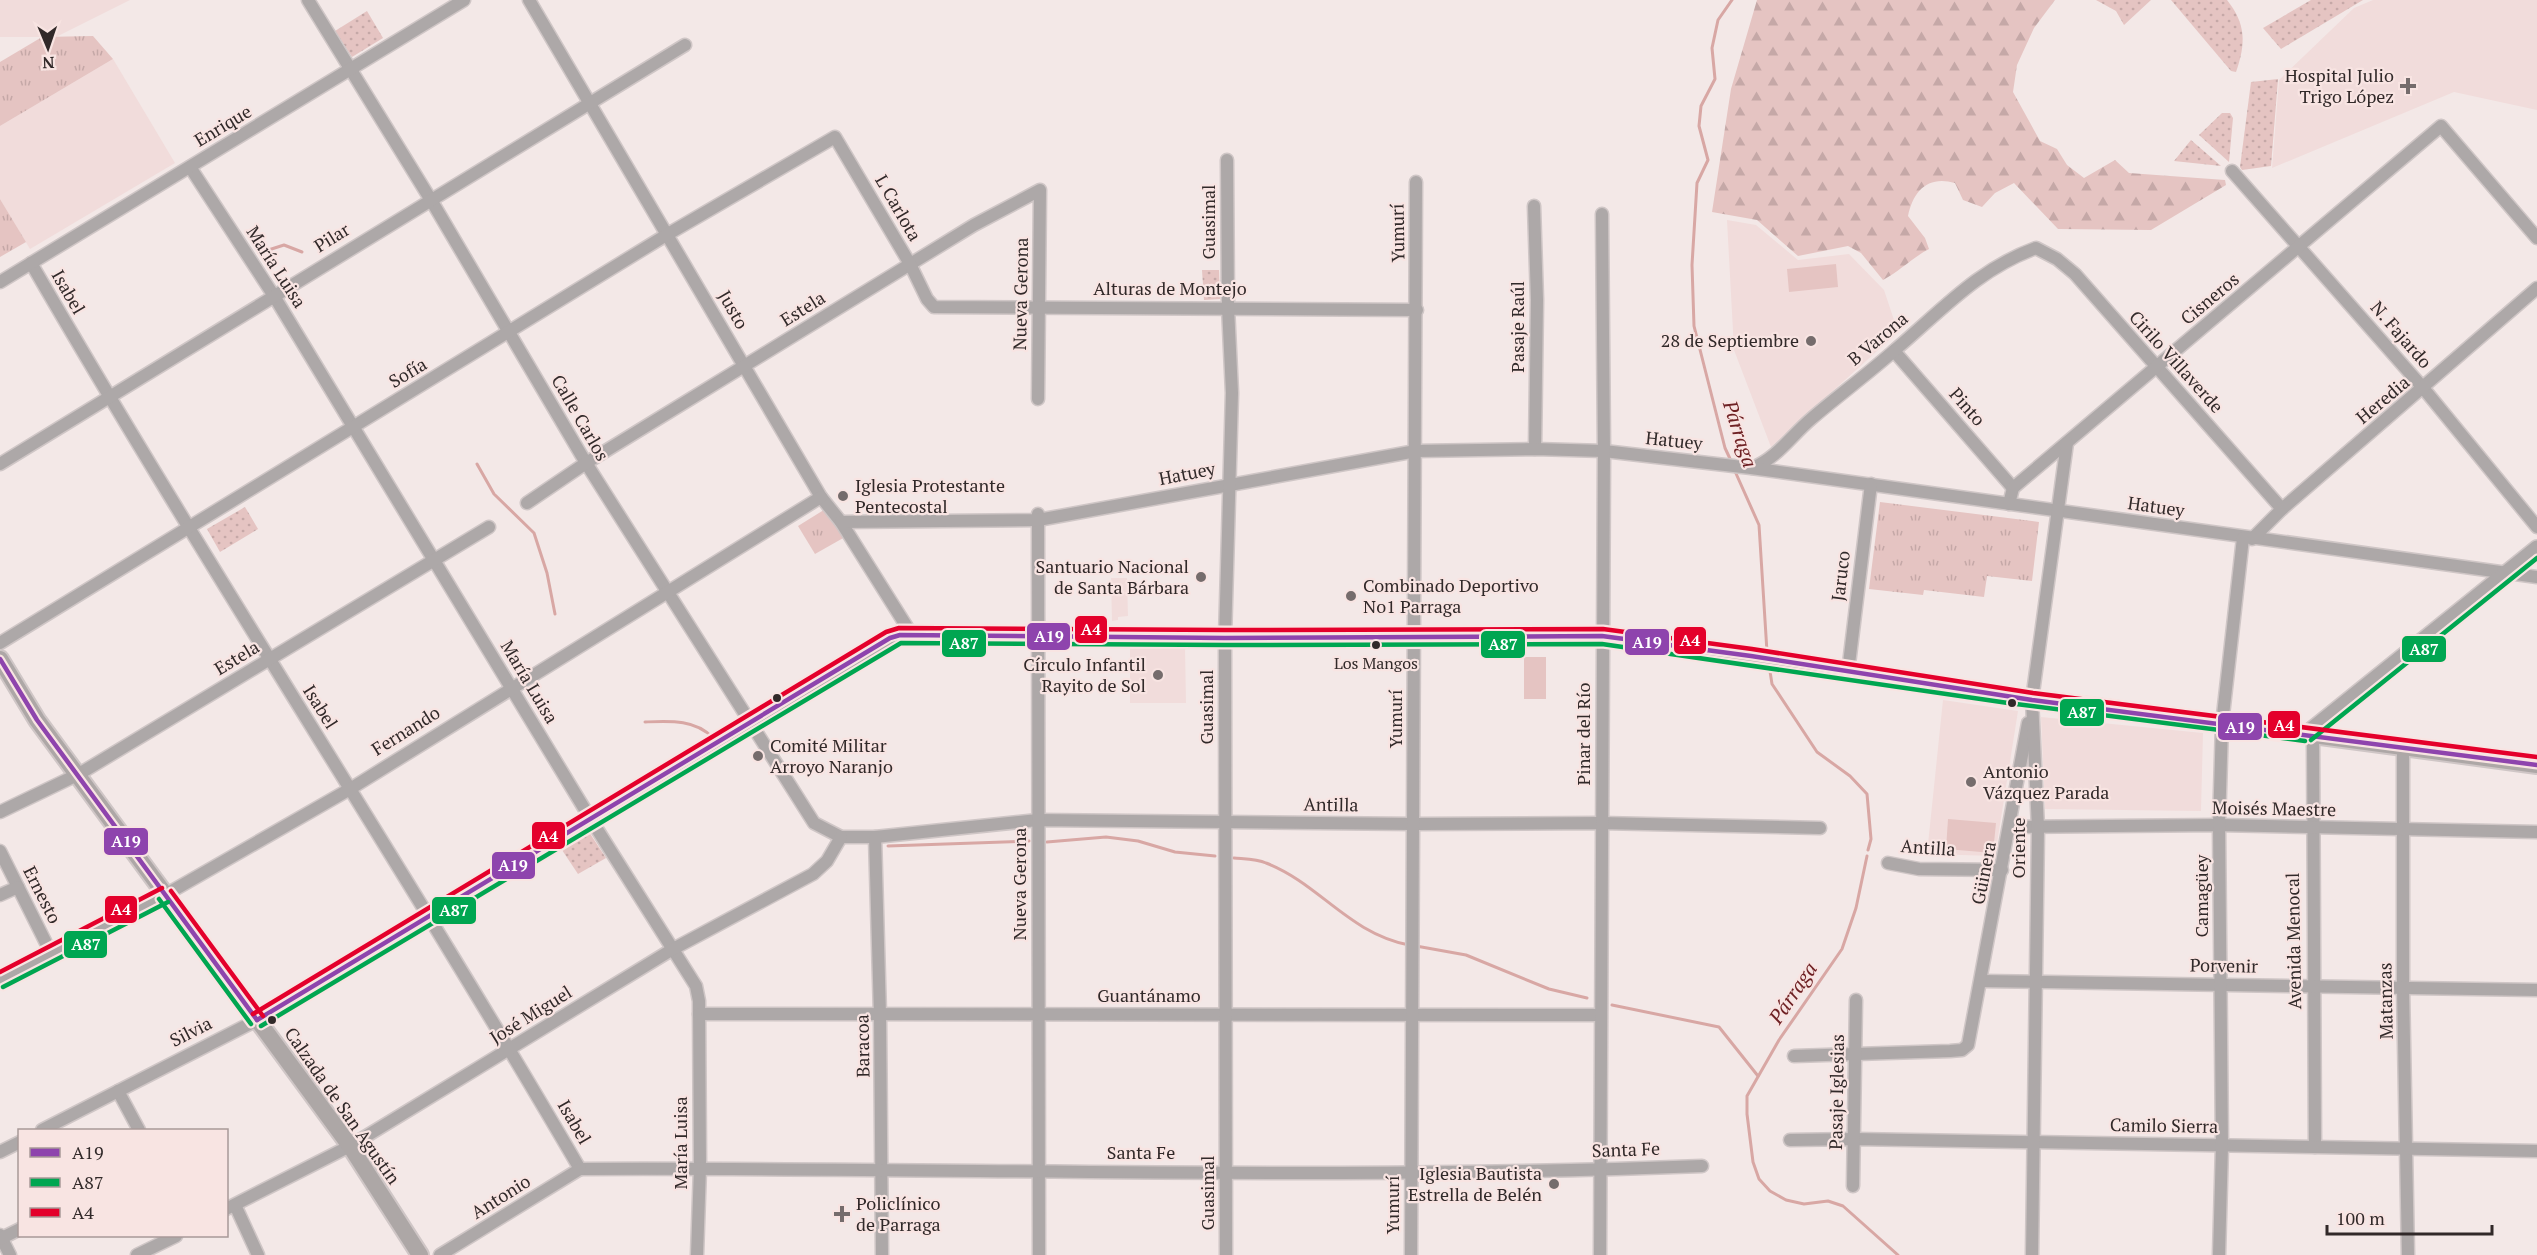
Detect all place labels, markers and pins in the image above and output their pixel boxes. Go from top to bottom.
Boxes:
place label: Hospital Julio Trigo López [2285,63,2394,108]
marker: Hospital Julio Trigo López [2399,77,2417,95]
place label: 28 de Septiembre [1661,328,1799,352]
marker: 28 de Septiembre [1804,334,1818,348]
place label: Iglesia Protestante Pentecostal [855,473,1005,518]
marker: Iglesia Protestante Pentecostal [836,489,850,503]
place label: Santuario Nacional de Santa Bárbara [1036,554,1189,599]
marker: Santuario Nacional de Santa Bárbara [1194,570,1208,584]
place label: Combinado Deportivo No1 Parraga [1363,573,1539,618]
marker: Combinado Deportivo No1 Parraga [1344,589,1358,603]
marker: Los Mangos [1370,639,1382,651]
place label: Círculo Infantil Rayito de Sol [1023,652,1146,697]
place label: Los Mangos [1334,652,1418,674]
marker: Círculo Infantil Rayito de Sol [1151,668,1165,682]
unlabelled marker [771,692,783,704]
unlabelled marker [2006,697,2018,709]
place label: Comité Militar Arroyo Naranjo [770,733,893,778]
marker: Comité Militar Arroyo Naranjo [751,749,765,763]
place label: Antonio Vázquez Parada [1983,759,2109,804]
marker: Antonio Vázquez Parada [1964,775,1978,789]
unlabelled marker [266,1014,278,1026]
place label: Iglesia Bautista Estrella de Belén [1408,1161,1542,1206]
marker: Iglesia Bautista Estrella de Belén [1547,1177,1561,1191]
place label: Policlínico de Parraga [856,1191,941,1236]
marker: Policlínico de Parraga [833,1205,851,1223]

